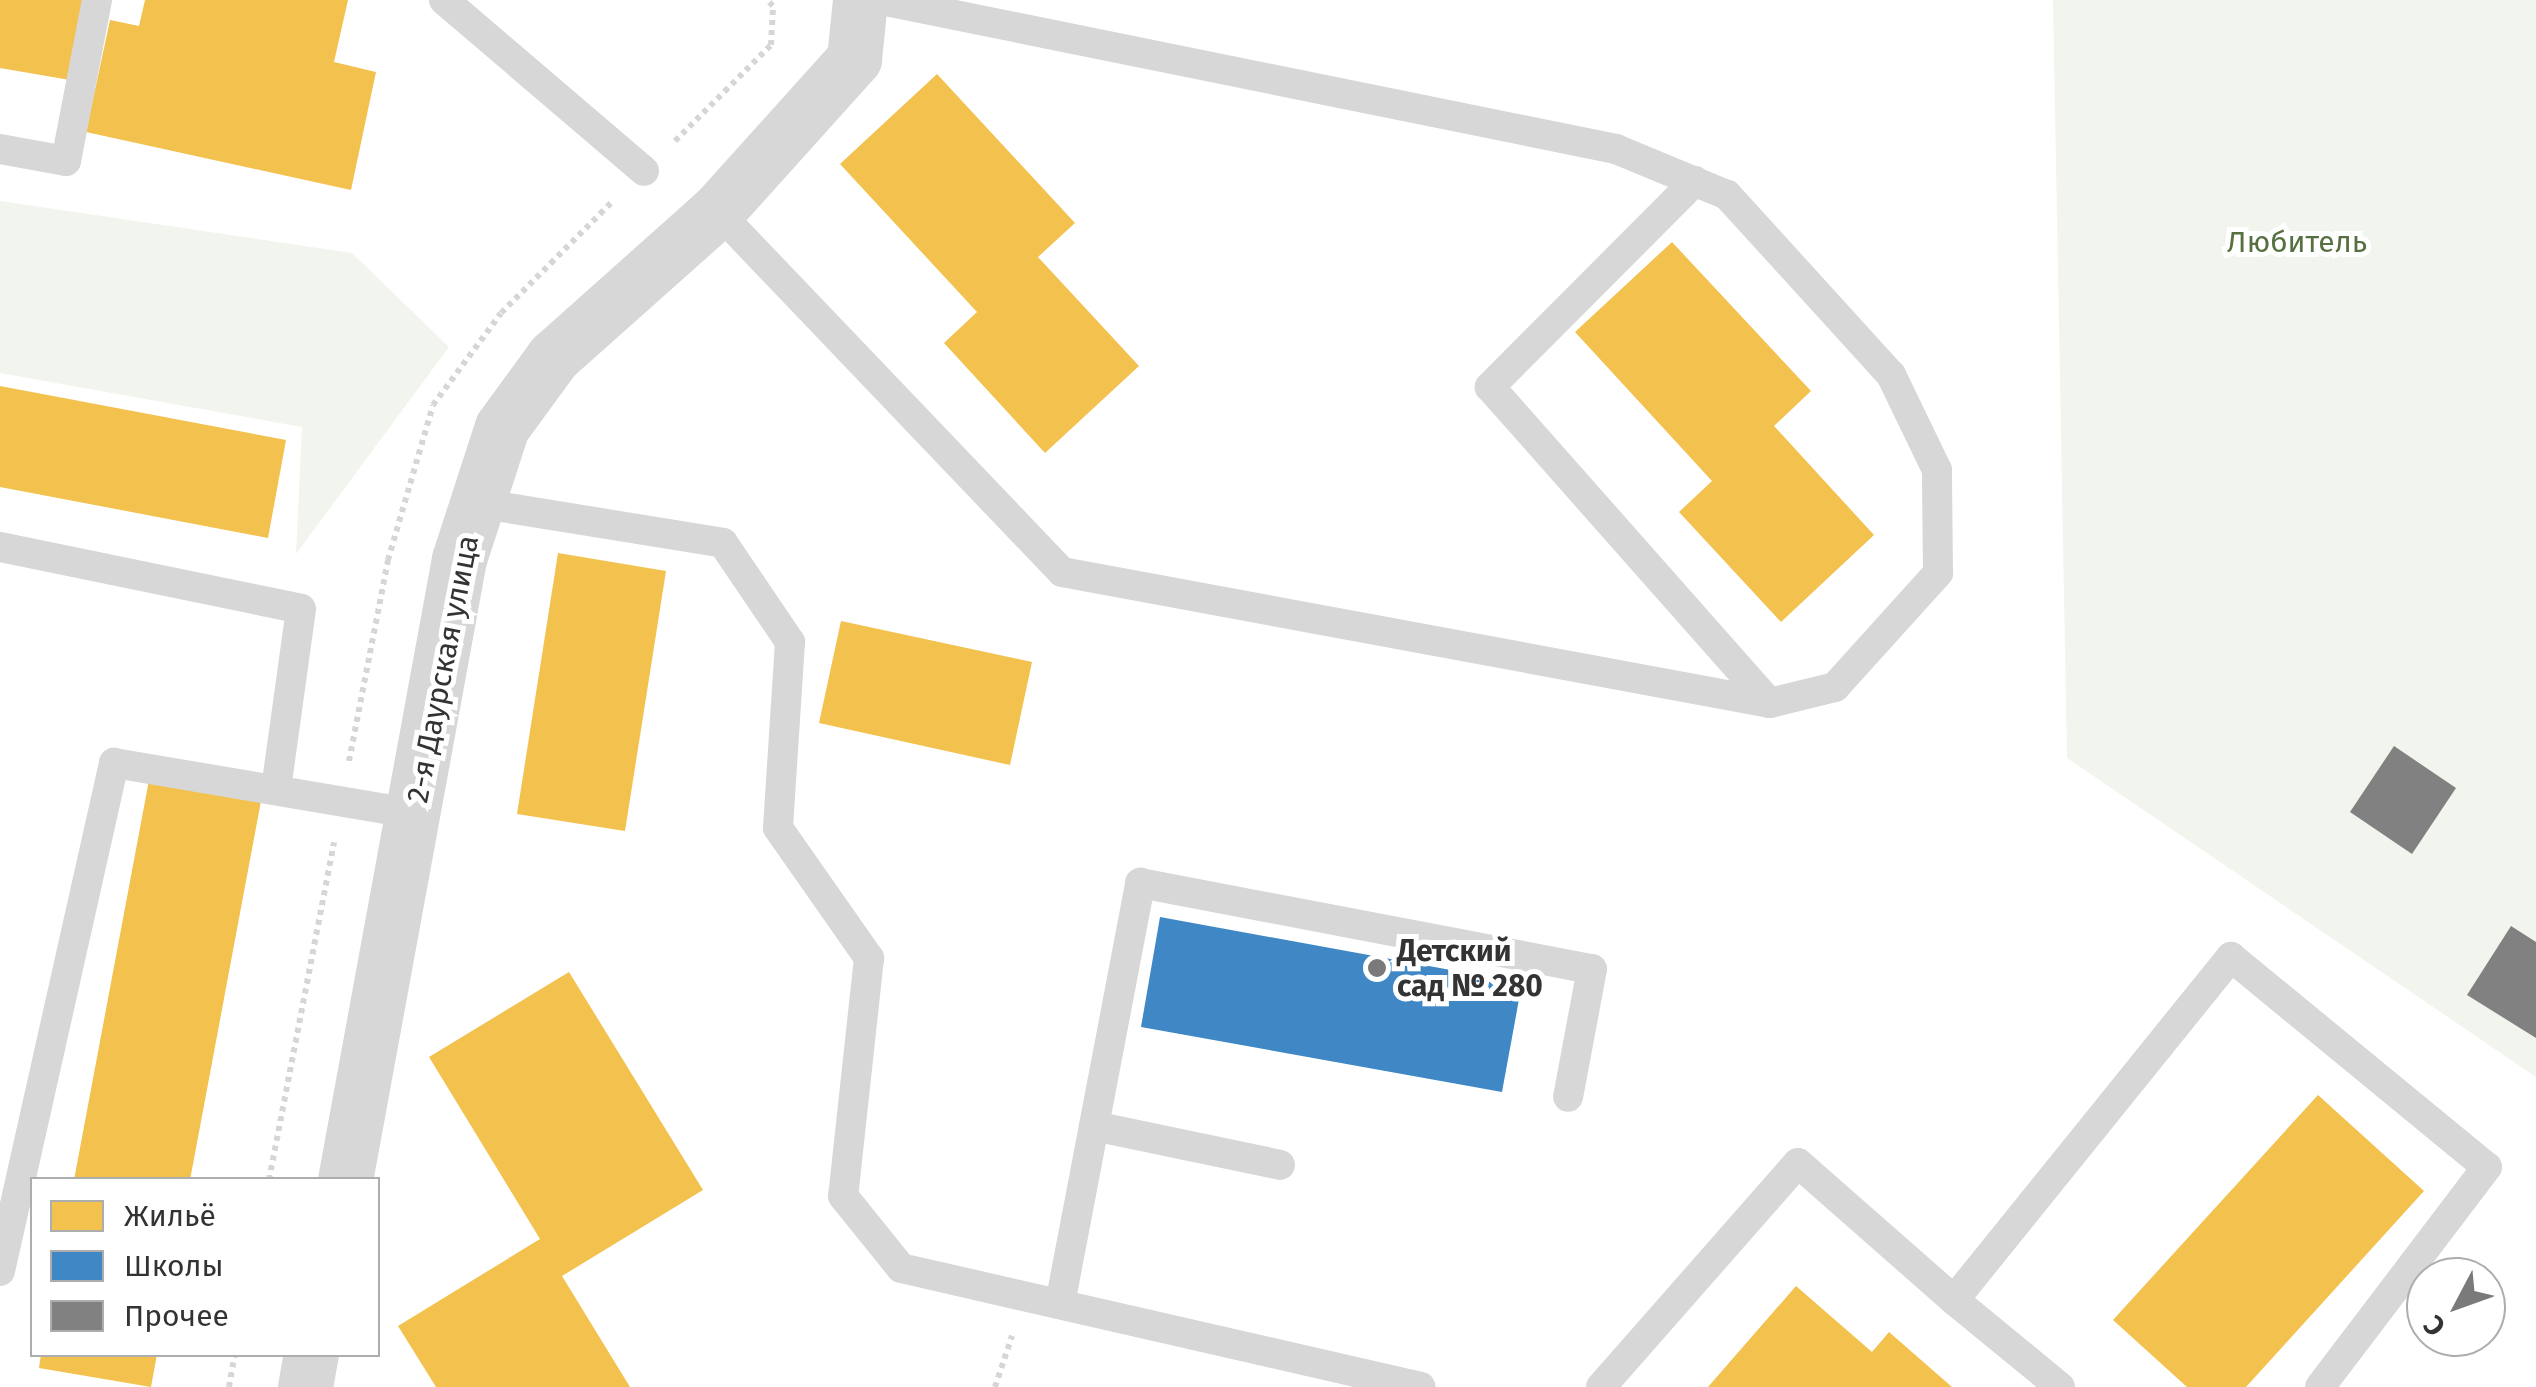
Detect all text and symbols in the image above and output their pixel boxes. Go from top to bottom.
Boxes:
park label: Любитель [2227,224,2367,260]
street label: 2-я Даурская улица [399,532,487,806]
place label: Детский сад № 280 [1397,933,1543,1004]
marker: Детский сад № 280 [1366,957,1388,979]
legend [30,1177,380,1357]
text: Жильё [124,1198,216,1234]
text: Школы [124,1248,224,1284]
north arrow [2406,1257,2506,1357]
text: Прочее [124,1298,229,1334]
text: С [2417,1309,2452,1343]

